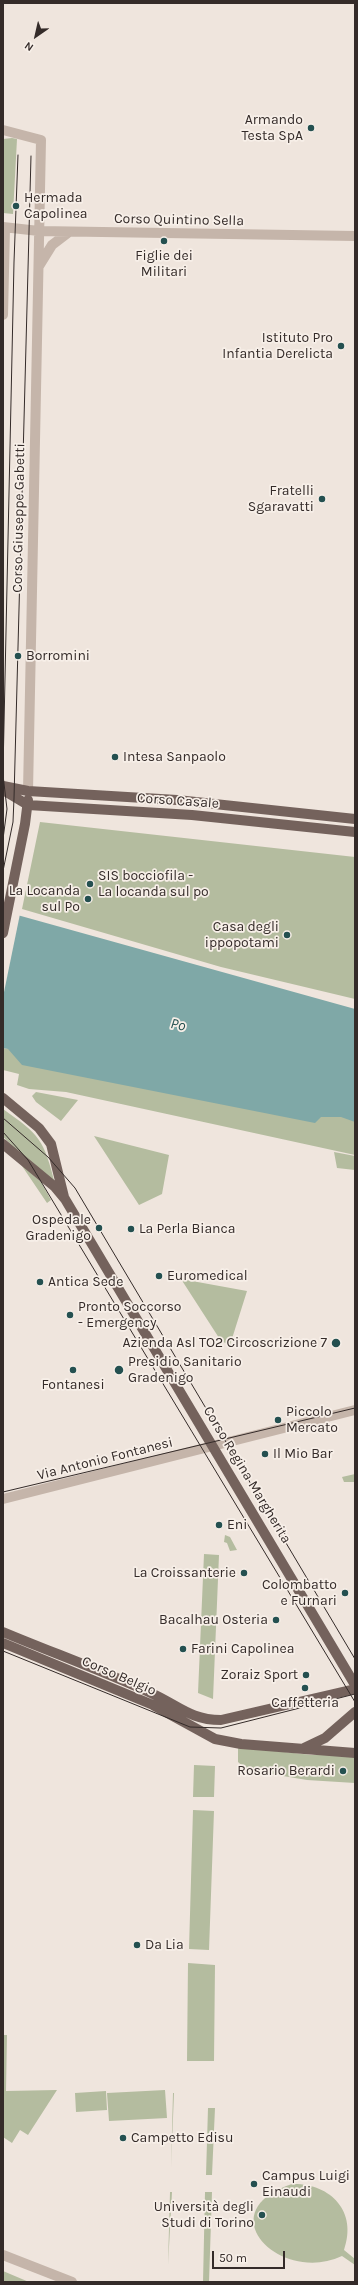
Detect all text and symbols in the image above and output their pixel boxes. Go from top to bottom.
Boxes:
north arrow [16,16,56,56]
text: N [22,39,36,54]
place label: Armando Testa SpA [242,112,303,144]
marker: Armando Testa SpA [306,123,316,133]
place label: Hermada Capolinea [24,190,88,222]
marker: Hermada Capolinea [11,201,21,211]
street label: Corso Quintino Sella [114,210,244,230]
marker: Figlie dei Militari [159,236,169,246]
place label: Figlie dei Militari [135,248,193,280]
place label: Istituto Pro Infantia Derelicta [222,330,333,362]
marker: Istituto Pro Infantia Derelicta [336,341,346,351]
street label: Corso Giuseppe Gabetti [9,443,29,593]
place label: Fratelli Sgaravatti [248,483,314,516]
marker: Fratelli Sgaravatti [317,494,327,504]
place label: Borromini [26,648,90,664]
marker: Borromini [13,651,23,661]
place label: Intesa Sanpaolo [123,749,226,765]
marker: Intesa Sanpaolo [110,752,120,762]
street label: Corso Casale [136,790,220,812]
place label: SIS bocciofila - La locanda sul po [98,868,209,900]
marker: SIS bocciofila - La locanda sul po [85,879,95,889]
place label: La Locanda sul Po [9,883,80,916]
marker: La Locanda sul Po [83,894,93,904]
place label: Casa degli ippopotami [205,919,279,952]
marker: Casa degli ippopotami [282,930,292,940]
water label: Po [169,1015,187,1035]
place label: Ospedale Gradenigo [26,1212,91,1244]
place label: La Perla Bianca [139,1221,235,1237]
marker: Ospedale Gradenigo [94,1223,104,1233]
marker: La Perla Bianca [126,1224,136,1234]
place label: Euromedical [167,1268,248,1284]
marker: Euromedical [154,1271,164,1281]
place label: Antica Sede [48,1274,123,1290]
marker: Antica Sede [35,1277,45,1287]
place label: Pronto Soccorso - Emergency [78,1299,181,1332]
marker: Pronto Soccorso - Emergency [65,1310,75,1320]
place label: Azienda Asl TO2 Circoscrizione 7 [123,1335,327,1351]
marker: Azienda Asl TO2 Circoscrizione 7 [330,1337,342,1349]
place label: Presidio Sanitario Gradenigo [128,1354,242,1386]
marker: Presidio Sanitario Gradenigo [113,1364,125,1376]
marker: Fontanesi [68,1365,78,1375]
place label: Fontanesi [41,1377,105,1393]
street label: Corso Regina Margherita [199,1403,295,1547]
place label: Piccolo Mercato [286,1404,338,1436]
marker: Piccolo Mercato [273,1415,283,1425]
street label: Via Antonio Fontanesi [35,1434,175,1484]
place label: Il Mio Bar [273,1446,333,1462]
marker: Il Mio Bar [260,1449,270,1459]
place label: Eni [227,1517,247,1533]
marker: Eni [214,1520,224,1530]
place label: La Croissanterie [133,1565,236,1581]
marker: La Croissanterie [239,1568,249,1578]
place label: Colombatto e Furnari [262,1577,337,1610]
marker: Colombatto e Furnari [340,1588,350,1598]
place label: Bacalhau Osteria [159,1612,268,1628]
marker: Bacalhau Osteria [271,1615,281,1625]
place label: Farini Capolinea [191,1641,294,1657]
marker: Farini Capolinea [178,1644,188,1654]
street label: Corso Belgio [79,1653,159,1699]
place label: Zoraiz Sport [221,1667,298,1683]
marker: Zoraiz Sport [301,1670,311,1680]
marker: Caffetteria [300,1683,310,1693]
place label: Caffetteria [271,1695,339,1711]
place label: Rosario Berardi [237,1763,335,1779]
marker: Rosario Berardi [338,1766,348,1776]
place label: Da Lia [145,1937,184,1953]
marker: Da Lia [132,1940,142,1950]
place label: Campetto Edisu [131,2130,233,2146]
marker: Campetto Edisu [118,2133,128,2143]
place label: Campus Luigi Einaudi [262,2168,350,2200]
marker: Campus Luigi Einaudi [249,2179,259,2189]
place label: Università degli Studi di Torino [154,2199,254,2232]
marker: Università degli Studi di Torino [257,2210,267,2220]
scale bar [214,2243,287,2269]
text: 50 m [219,2251,247,2265]

